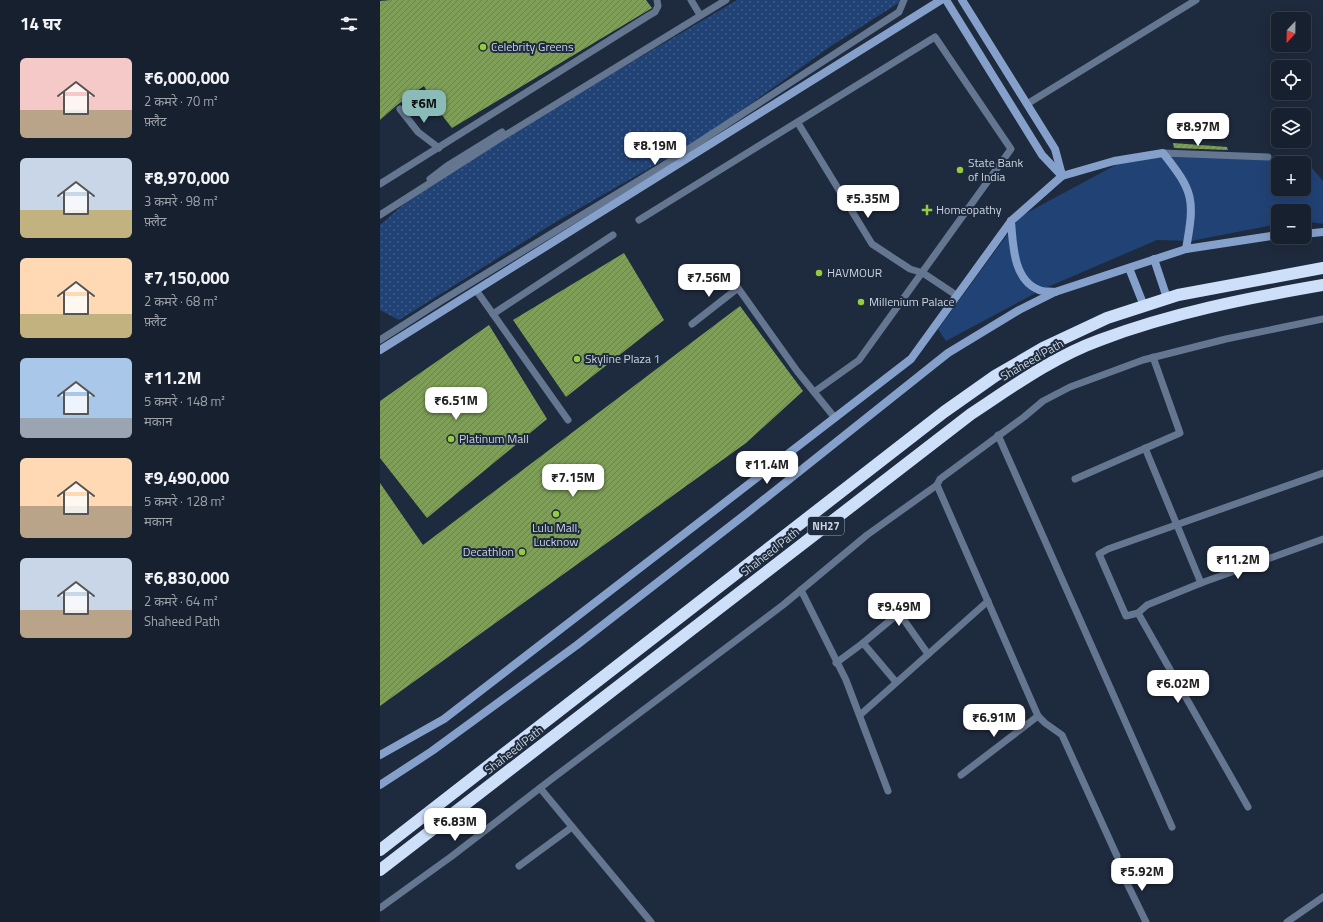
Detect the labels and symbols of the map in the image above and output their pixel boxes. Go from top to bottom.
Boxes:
north arrow [1271,12,1311,52]
place label: Celebrity Greens [491,37,574,56]
marker: Celebrity Greens [478,42,488,52]
pin: ₹6M [405,90,443,124]
pin: ₹8.97M [1165,113,1231,147]
pin: ₹8.19M [622,132,688,166]
place label: State Bank of India [968,153,1023,186]
marker: State Bank of India [955,165,965,175]
pin: ₹5.35M [835,185,901,219]
place label: Homeopathy [936,200,1002,219]
marker: Homeopathy [921,204,933,216]
place label: HAVMOUR [827,263,882,282]
pin: ₹7.56M [676,264,742,298]
marker: HAVMOUR [814,268,824,278]
place label: Millenium Palace [869,292,955,311]
marker: Millenium Palace [856,297,866,307]
street label: Shaheed Path [997,334,1067,385]
place label: Skyline Plaza 1 [585,349,660,368]
marker: Skyline Plaza 1 [572,354,582,364]
pin: ₹6.51M [423,387,489,421]
place label: Platinum Mall [459,429,529,448]
marker: Platinum Mall [446,434,456,444]
pin: ₹11.4M [734,451,800,485]
pin: ₹7.15M [540,464,606,498]
marker: Lulu Mall, Lucknow [551,509,561,519]
road number: NH27 [808,517,844,535]
place label: Lulu Mall, Lucknow [532,518,580,551]
street label: Shaheed Path [736,522,803,581]
place label: Decathlon [463,542,514,561]
pin: ₹11.2M [1205,546,1271,580]
marker: Decathlon [517,547,527,557]
pin: ₹9.49M [866,593,932,627]
pin: ₹6.02M [1145,670,1211,704]
pin: ₹6.91M [961,704,1027,738]
street label: Shaheed Path [480,720,547,779]
pin: ₹6.83M [422,808,488,842]
pin: ₹5.92M [1109,858,1175,892]

